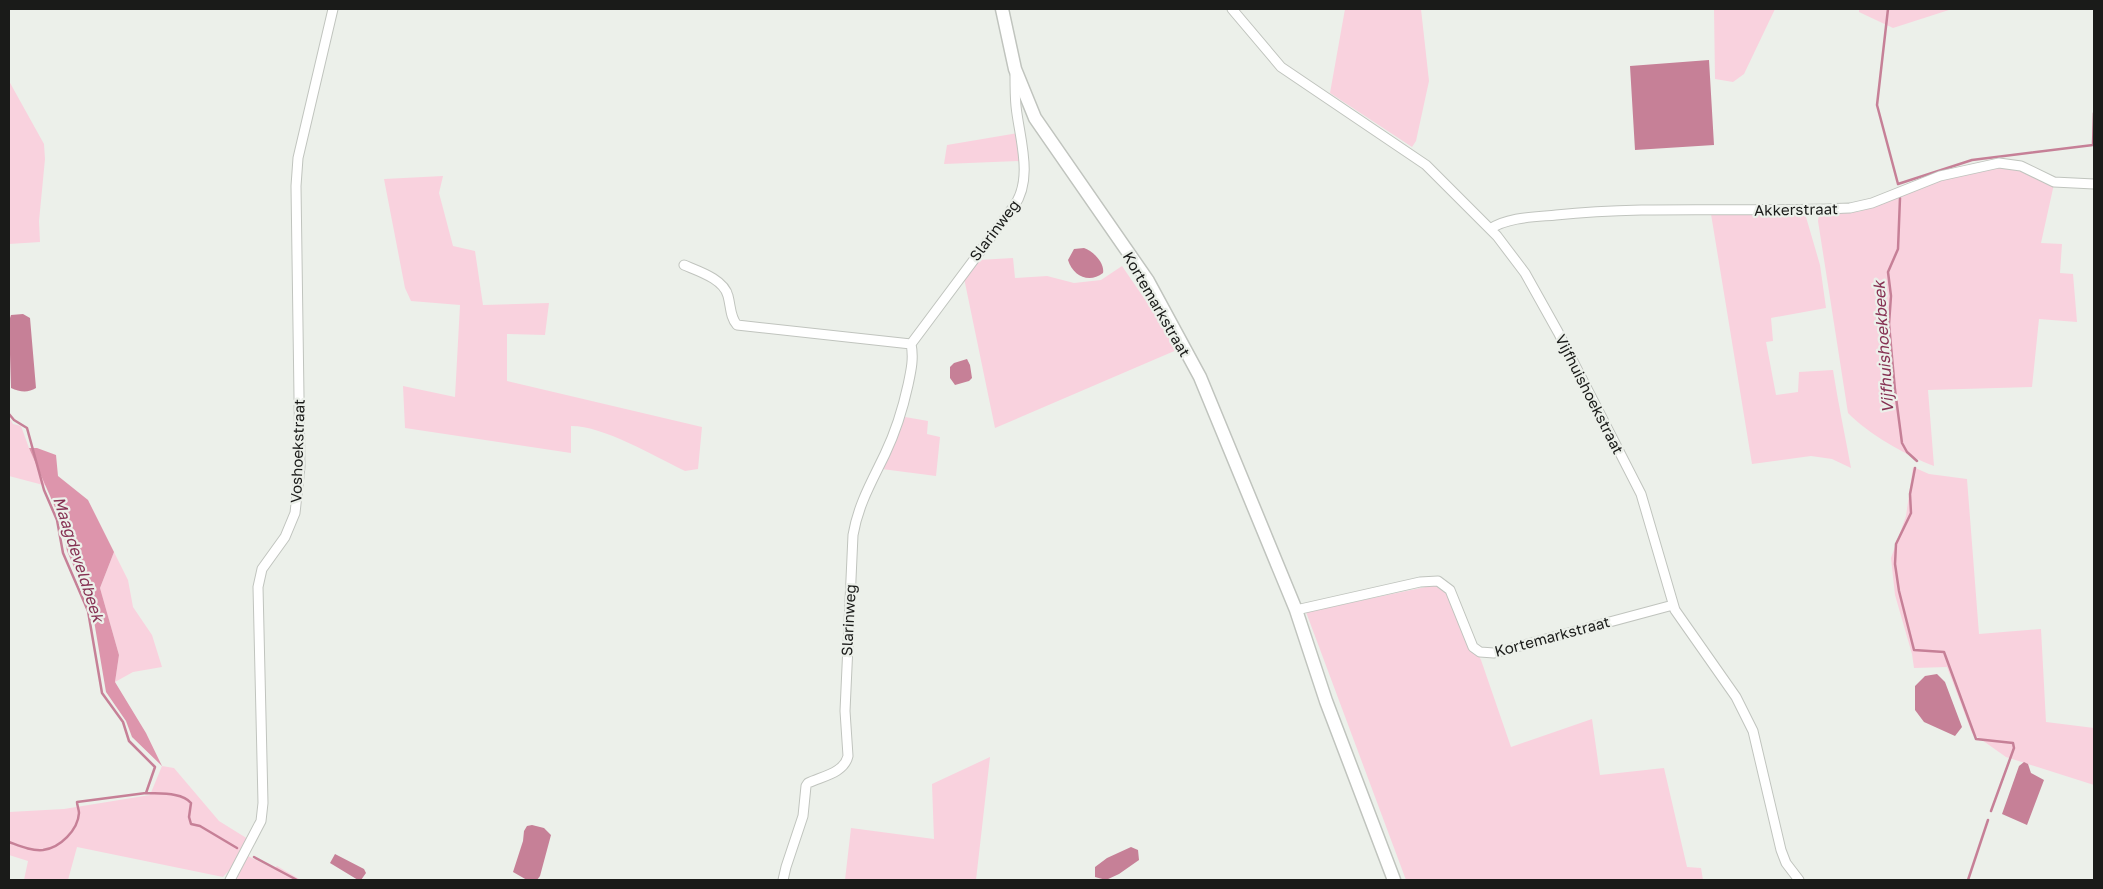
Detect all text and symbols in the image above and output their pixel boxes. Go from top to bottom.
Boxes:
street label: Slarinweg [965,196,1023,264]
street label: Akkerstraat [1754,199,1838,219]
street label: Kortemarkstraat [1120,248,1194,360]
water label: Vijfhuishoekbeek [1868,278,1898,414]
street label: Vijfhuishoekstraat [1552,331,1628,457]
street label: Voshoekstraat [286,399,308,503]
water label: Maagdeveldbeek [49,494,109,626]
street label: Slarinweg [837,584,859,656]
street label: Kortemarkstraat [1492,612,1612,660]

